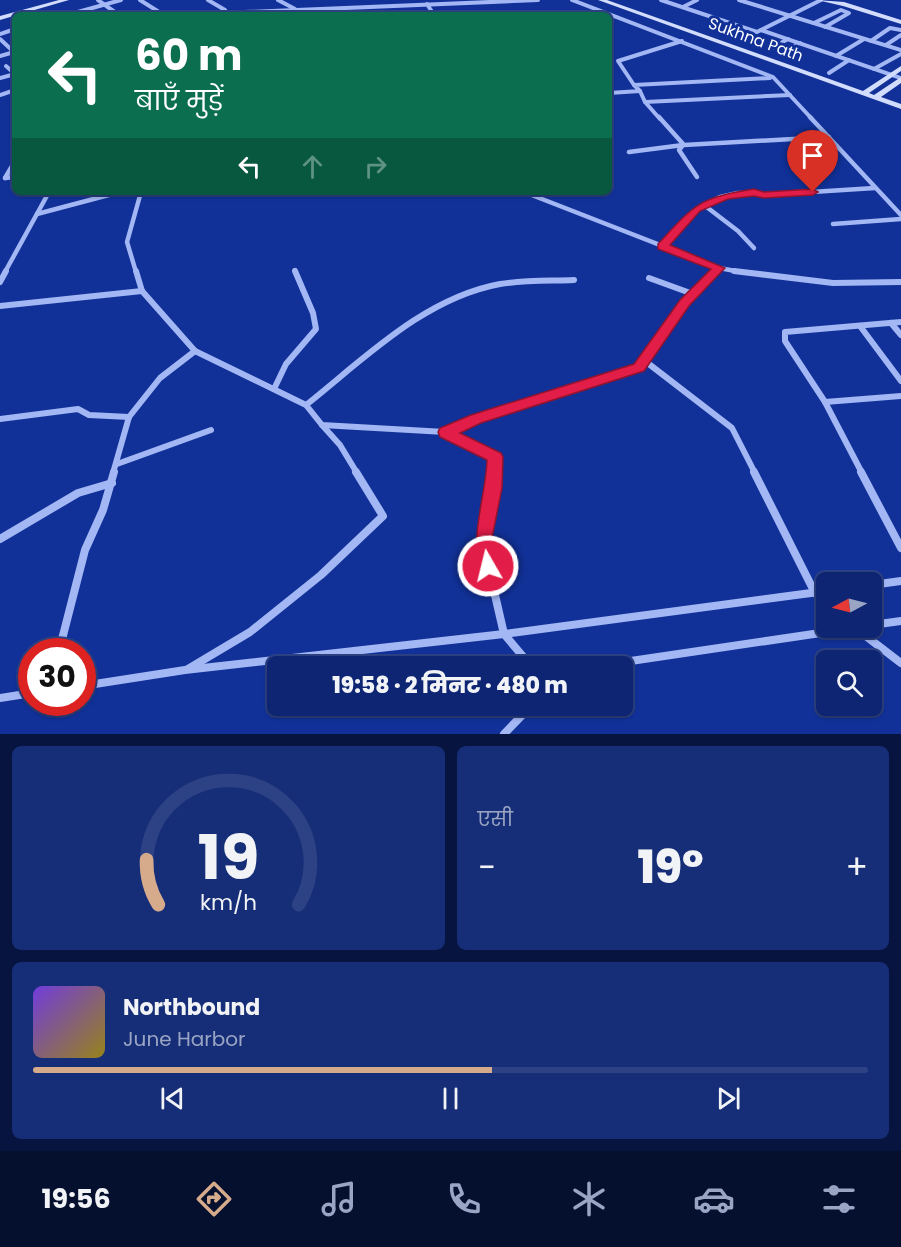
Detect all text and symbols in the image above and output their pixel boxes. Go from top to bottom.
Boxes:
street label: Sukhna Path [705,12,807,67]
text: 60 m [135,26,243,85]
icon: left [36,36,114,114]
text: बाएँ मुड़ें [135,82,223,119]
pin [787,130,838,192]
icon: arrive [796,139,829,172]
icon: left [233,150,266,183]
icon: ahead [296,150,329,183]
icon: right [359,150,392,183]
position arrow [456,534,520,598]
north arrow [816,572,882,638]
map controls [816,572,882,716]
speed limit sign: 30 [18,638,96,716]
button: search [816,650,882,716]
text: 19:58 · 2 मिनट · 480 m [332,670,568,701]
text: एसी [478,805,513,833]
text: 19 [197,813,259,901]
text: 19° [637,836,704,899]
text: − [478,844,496,891]
text: + [845,844,868,891]
text: km/h [200,887,257,918]
text: Northbound [123,992,260,1023]
text: June Harbor [123,1025,246,1053]
icon: previous [156,1082,189,1115]
icon: pause [434,1082,467,1115]
icon: next [712,1082,745,1115]
icon: directions [193,1178,235,1220]
icon: music [318,1178,360,1220]
icon: phone [443,1178,485,1220]
icon: climate [568,1178,610,1220]
icon: car [693,1178,735,1220]
icon: filters [818,1178,860,1220]
text: 19:56 [41,1180,111,1217]

